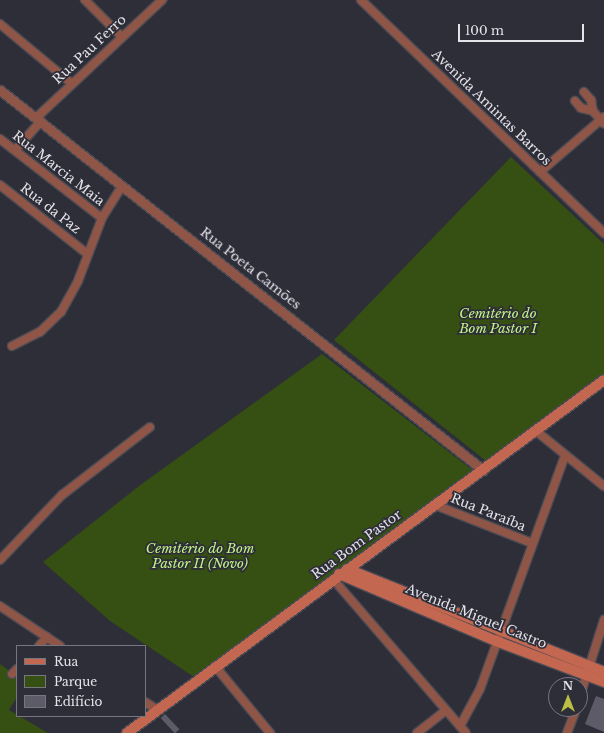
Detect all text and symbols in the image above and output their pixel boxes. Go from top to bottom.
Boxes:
street label: Rua Pau Ferro [50,12,130,88]
scale bar [460,16,586,42]
text: 100 m [465,23,504,38]
street label: Avenida Amintas Barros [428,47,554,169]
street label: Rua Marcia Maia [9,128,107,210]
street label: Rua da Paz [17,180,83,238]
street label: Rua Poeta Camões [196,225,304,313]
park label: Cemitério do Bom Pastor I [459,307,537,338]
street label: Rua Paraíba [448,491,528,535]
street label: Rua Bom Pastor [309,507,405,583]
park label: Cemitério do Bom Pastor II (Novo) [146,542,254,573]
street label: Avenida Miguel Castro [403,581,549,653]
legend [16,645,146,717]
text: Rua [54,654,78,669]
text: Parque [54,674,97,689]
north arrow [548,677,588,717]
text: N [563,679,573,693]
text: Edifício [54,694,102,709]

